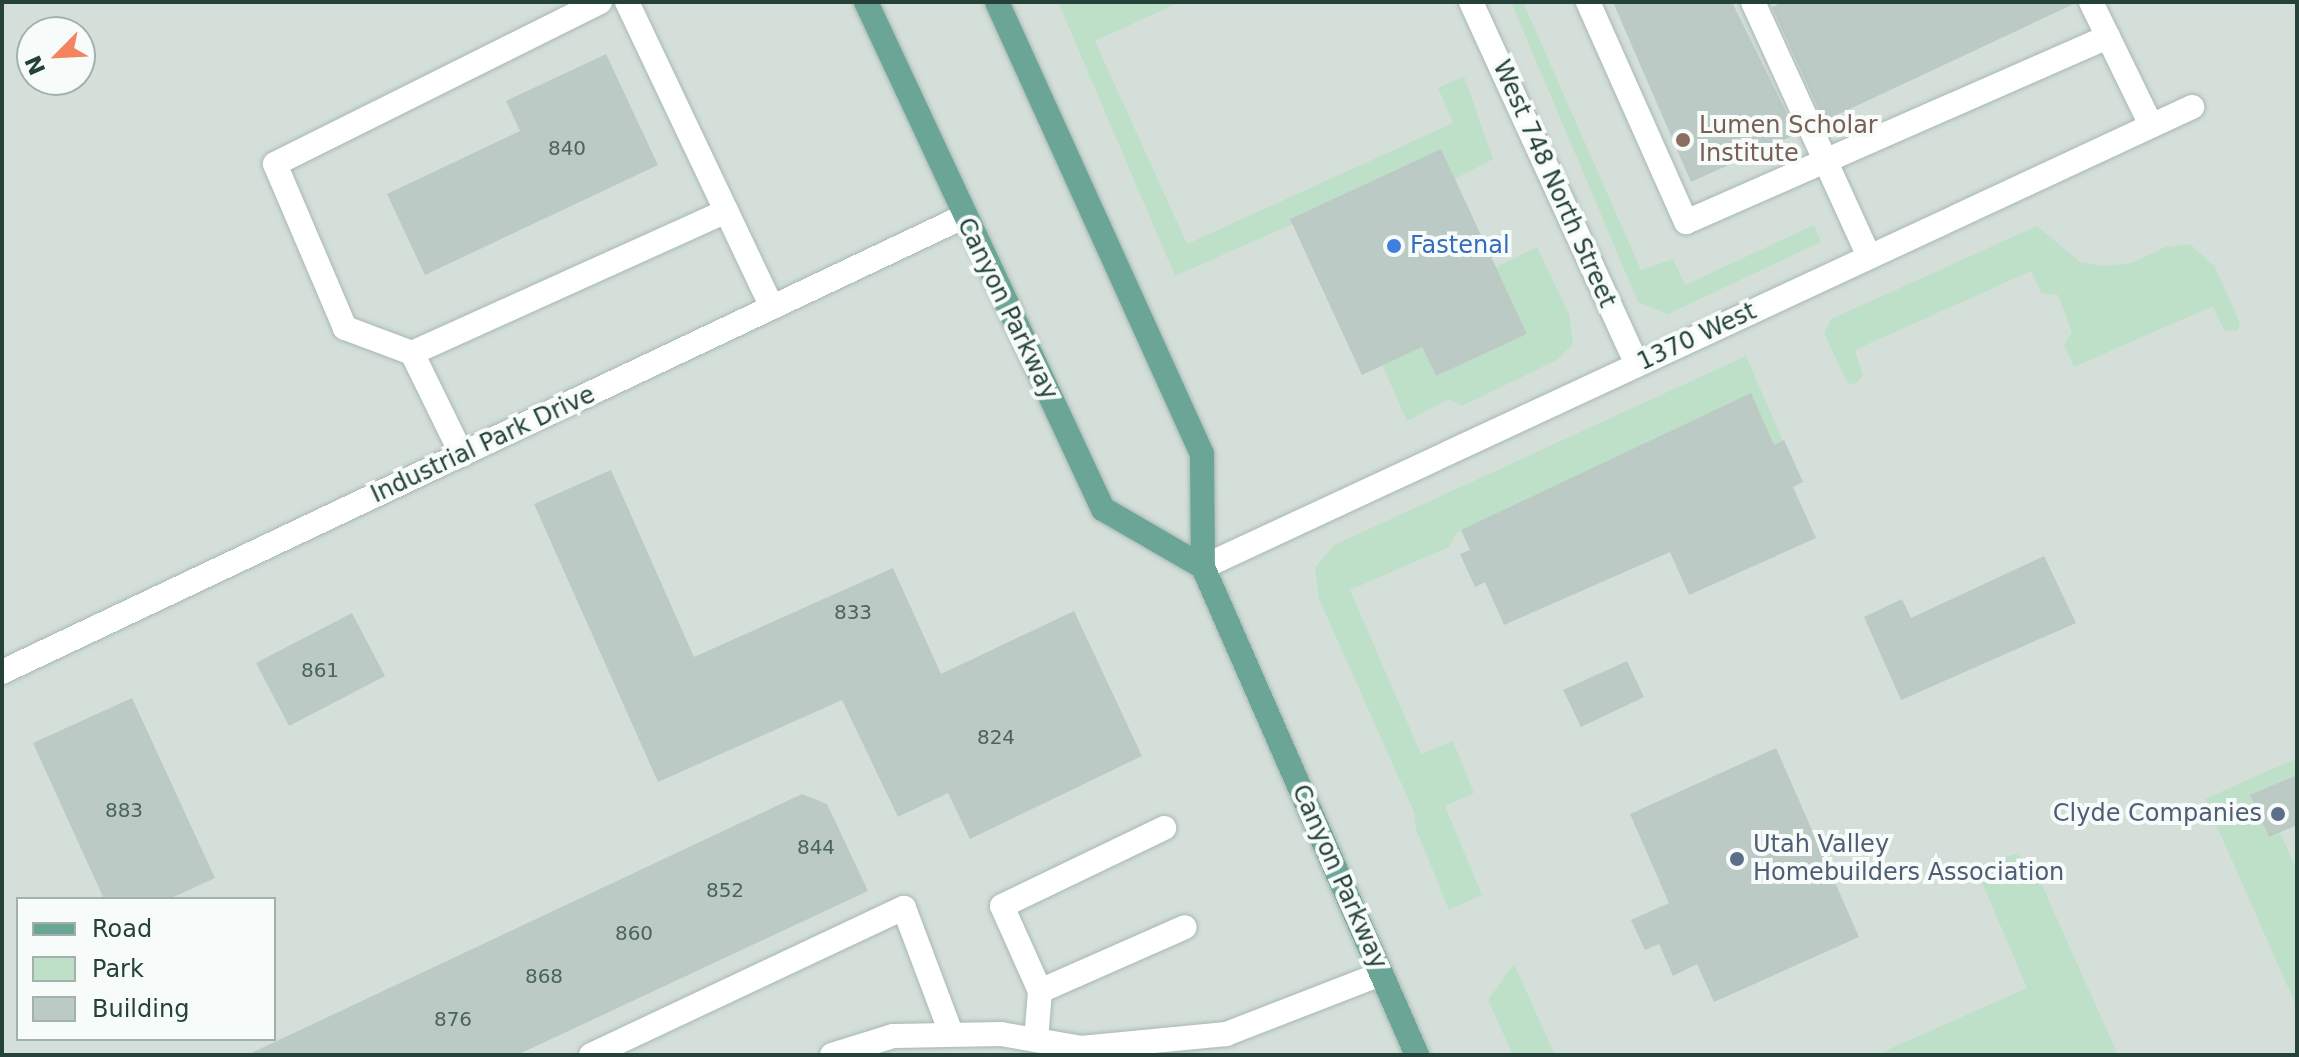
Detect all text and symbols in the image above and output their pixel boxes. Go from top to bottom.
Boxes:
north arrow [16,16,96,96]
text: N [20,52,51,79]
street label: West 748 North Street [1486,56,1622,312]
place label: Lumen Scholar Institute [1699,112,1878,168]
marker: Lumen Scholar Institute [1674,131,1692,149]
house number: 840 [548,136,586,160]
street label: Canyon Parkway [950,213,1064,405]
place label: Fastenal [1410,232,1510,260]
marker: Fastenal [1385,237,1403,255]
street label: 1370 West [1633,297,1761,377]
street label: Industrial Park Drive [366,380,600,510]
house number: 833 [834,600,872,624]
house number: 861 [301,658,339,682]
house number: 824 [977,725,1015,749]
street label: Canyon Parkway [1285,780,1393,974]
house number: 883 [105,798,143,822]
place label: Clyde Companies [2053,800,2262,828]
marker: Clyde Companies [2269,805,2287,823]
place label: Utah Valley Homebuilders Association [1753,831,2064,887]
house number: 844 [797,835,835,859]
marker: Utah Valley Homebuilders Association [1728,850,1746,868]
house number: 852 [706,878,744,902]
legend [16,897,276,1041]
text: Road [92,915,152,943]
house number: 860 [615,921,653,945]
text: Park [92,955,144,983]
house number: 868 [525,964,563,988]
text: Building [92,995,189,1023]
house number: 876 [434,1007,472,1031]

